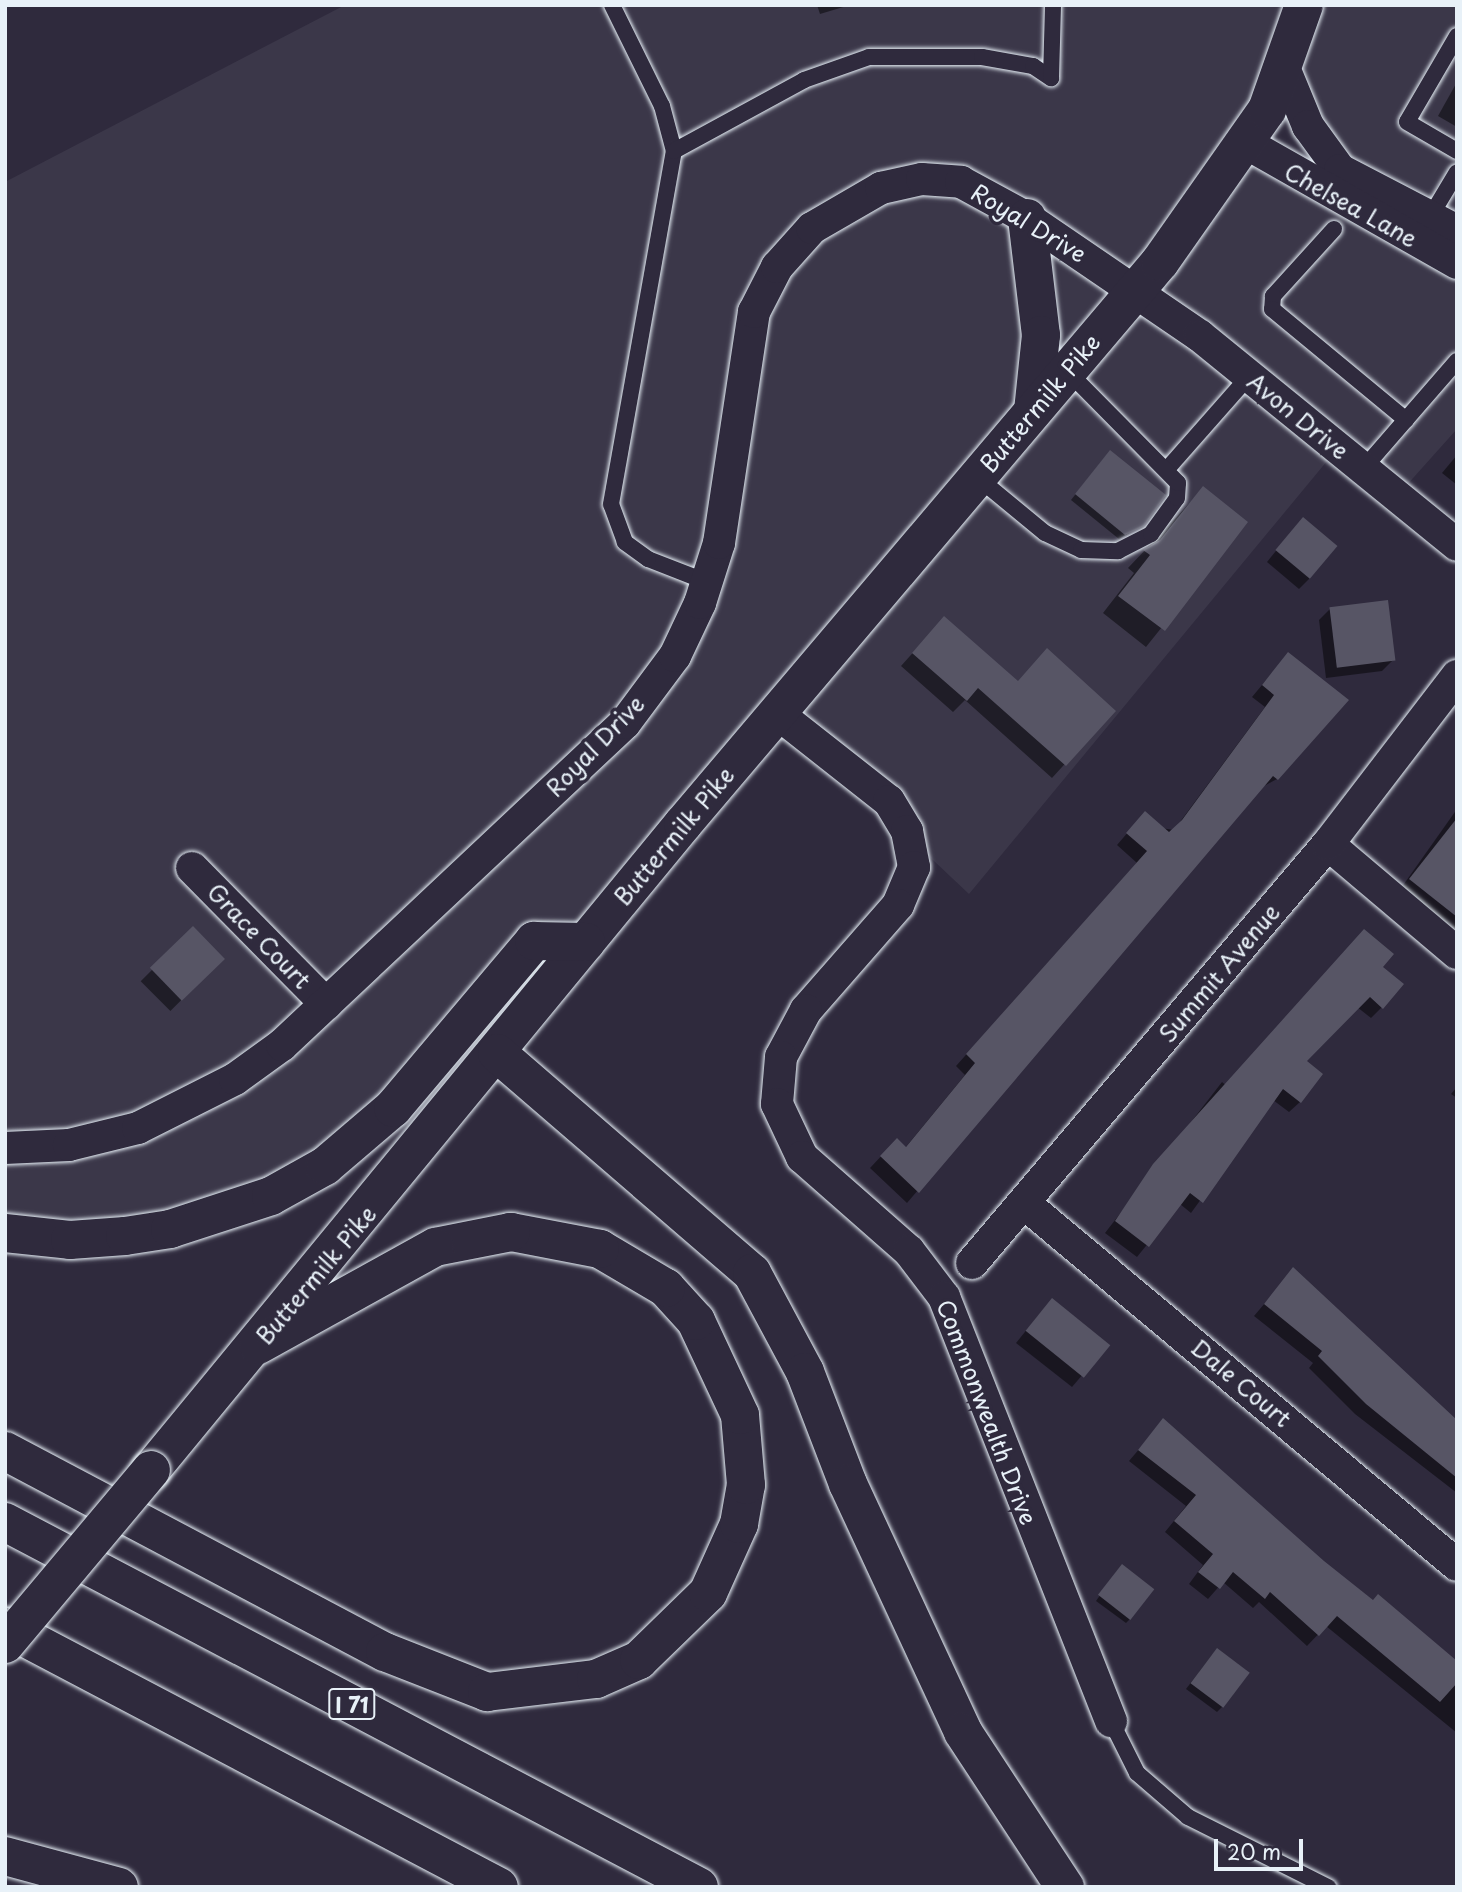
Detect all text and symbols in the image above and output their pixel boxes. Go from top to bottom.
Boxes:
street label: Chelsea Lane [1280,157,1422,253]
street label: Royal Drive [967,178,1091,268]
street label: Buttermilk Pike [974,328,1106,478]
street label: Avon Drive [1242,367,1354,465]
street label: Royal Drive [540,690,650,802]
street label: Buttermilk Pike [608,761,740,911]
street label: Grace Court [201,877,317,995]
street label: Summit Avenue [1153,898,1285,1048]
street label: Buttermilk Pike [250,1200,382,1350]
street label: Commonwealth Drive [931,1295,1043,1529]
street label: Dale Court [1185,1333,1297,1433]
road number: I 71 [328,1686,376,1722]
scale bar [1217,1826,1306,1870]
text: 20 m [1227,1835,1281,1867]

